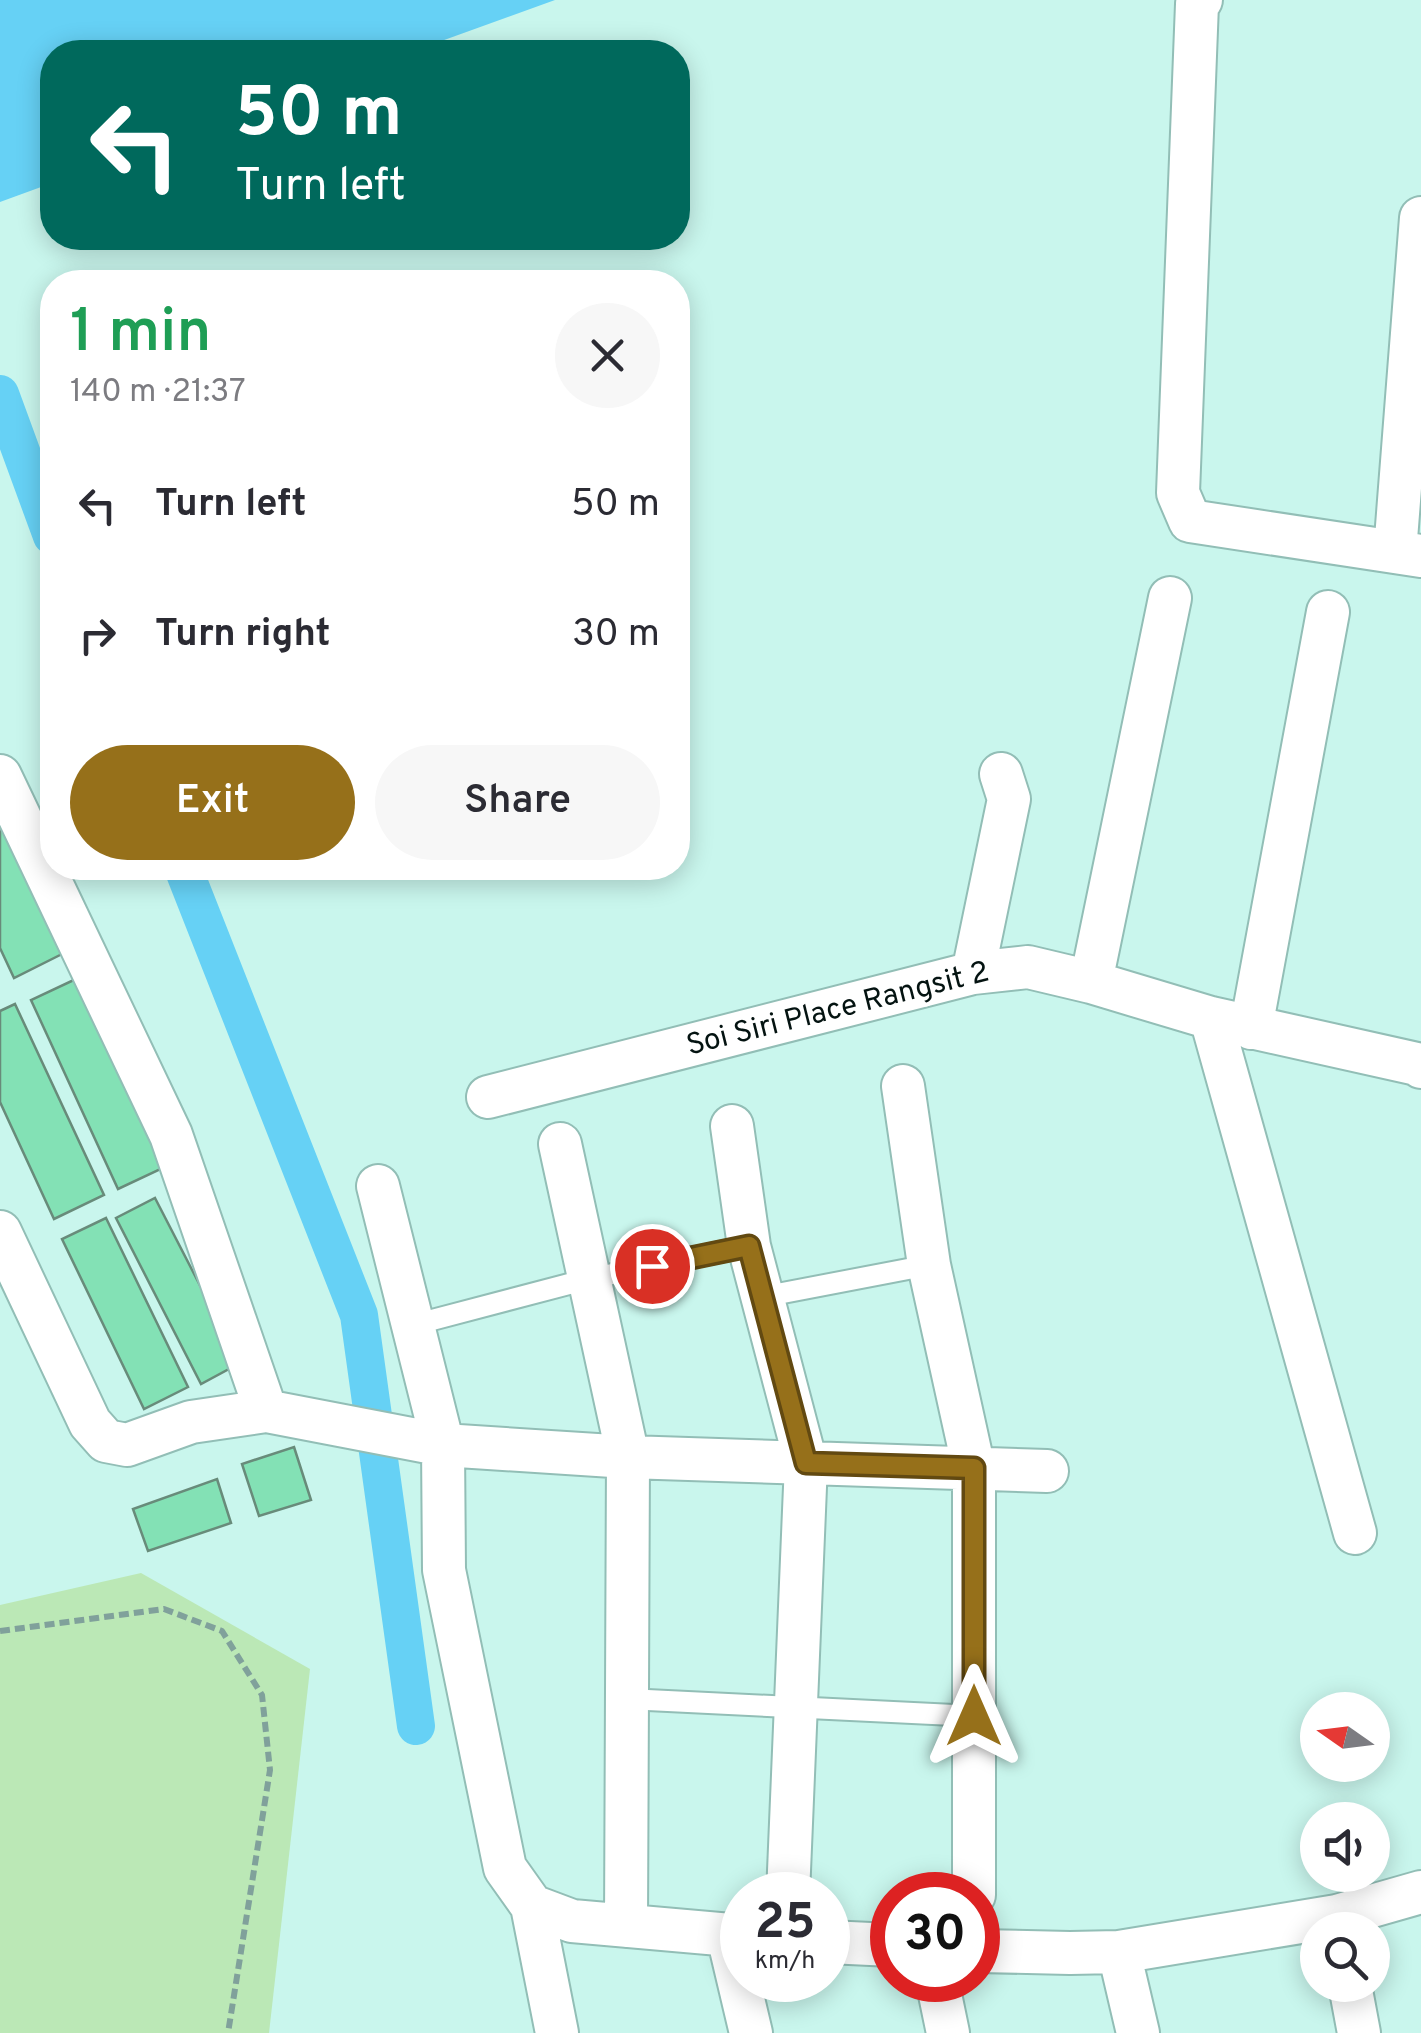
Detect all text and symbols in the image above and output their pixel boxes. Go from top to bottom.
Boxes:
text: 50 m [235,72,402,161]
icon: left [70,80,200,210]
text: Turn left [235,159,406,216]
text: 1 min [70,297,211,373]
button: close [555,303,660,408]
text: 140 m · 21:37 [70,373,246,413]
icon: left [70,478,125,533]
text: Turn left [155,481,307,530]
text: 50 m [571,481,660,530]
icon: right [70,608,125,663]
text: Turn right [155,611,330,660]
text: 30 m [572,611,660,660]
button: Exit [70,745,355,860]
button: Share [375,745,660,860]
street label: Soi Siri Place Rangsit 2 [683,954,993,1066]
pin [610,1224,695,1309]
icon: arrive [625,1239,680,1294]
position arrow [922,1664,1026,1768]
north arrow [1300,1692,1390,1782]
map controls [1300,1692,1390,2002]
button: sound [1300,1802,1390,1892]
speed limit sign: 30 [870,1872,1000,2002]
text: 25 [754,1893,816,1956]
button: search [1300,1912,1390,2002]
text: km/h [755,1946,815,1978]

